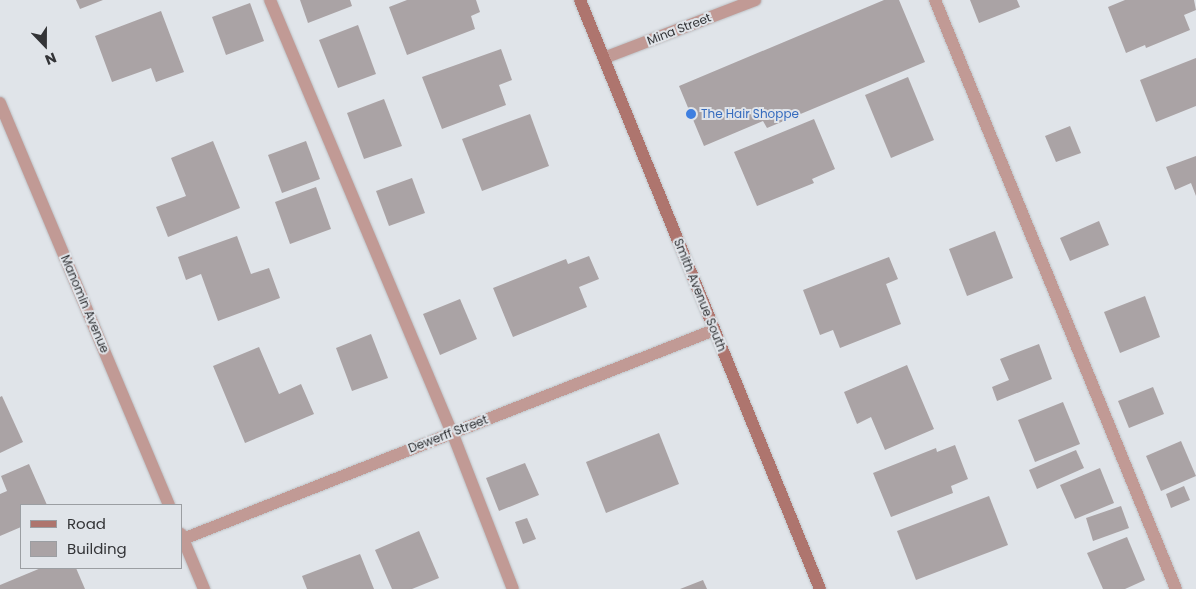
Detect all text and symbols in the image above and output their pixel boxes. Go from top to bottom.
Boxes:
street label: Mina Street [645,10,713,48]
north arrow [20,20,70,70]
text: N [42,48,59,70]
place label: The Hair Shoppe [701,107,799,121]
marker: The Hair Shoppe [685,108,697,120]
street label: Smith Avenue South [671,237,729,353]
street label: Manomin Avenue [58,253,112,355]
street label: Dewerff Street [406,412,490,456]
legend [20,504,182,569]
text: Road [67,513,106,534]
text: Building [67,538,127,559]

